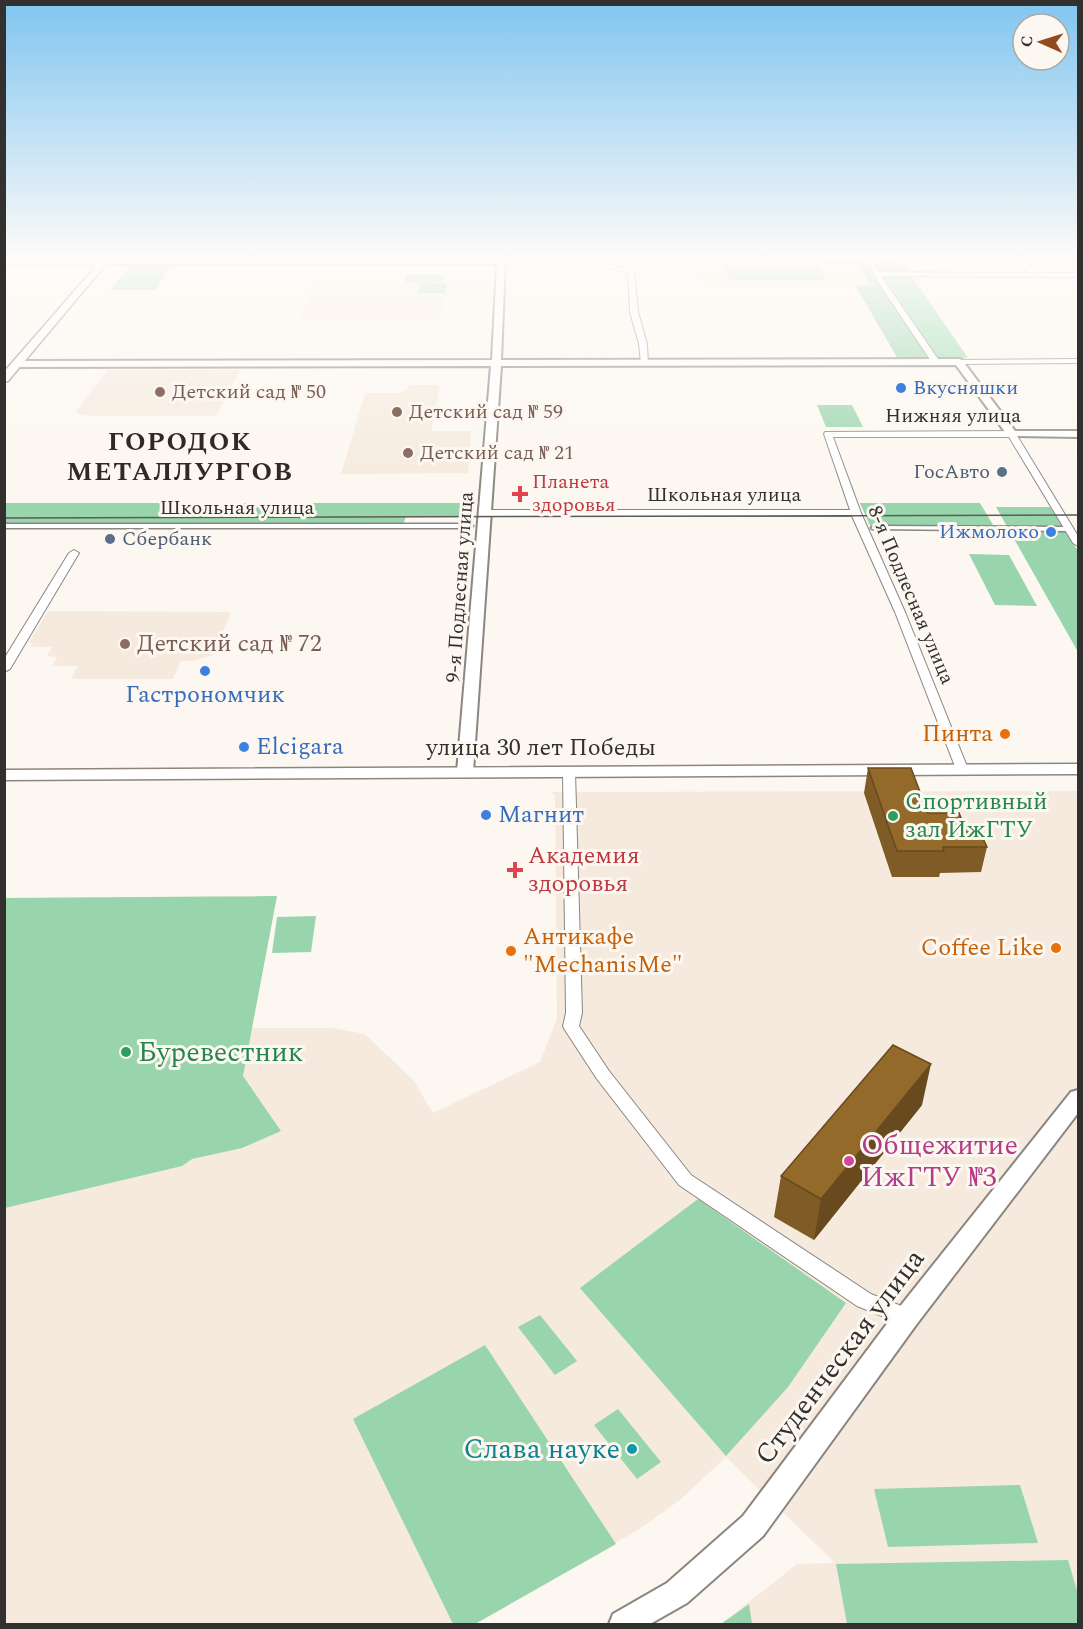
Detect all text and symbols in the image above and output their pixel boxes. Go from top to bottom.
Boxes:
north arrow [1011,12,1071,72]
text: С [1015,35,1039,48]
place label: Вкусняшки [913,373,1018,403]
place label: Детский сад № 50 [172,377,326,407]
marker: Вкусняшки [894,381,908,395]
marker: Детский сад № 50 [153,385,167,399]
place label: Детский сад № 59 [409,397,563,427]
street label: Нижняя улица [885,401,1021,431]
marker: Детский сад № 59 [390,405,404,419]
district label: ГОРОДОК МЕТАЛЛУРГОВ [67,422,293,492]
place label: Детский сад № 21 [420,438,574,468]
marker: Детский сад № 21 [401,446,415,460]
place label: ГосАвто [913,457,990,487]
marker: ГосАвто [995,465,1009,479]
place label: Планета здоровья [532,467,615,520]
street label: Школьная улица [647,480,802,510]
marker: Планета здоровья [513,487,527,501]
street label: 9-я Подлесная улица [438,490,482,684]
street label: Школьная улица [160,493,315,523]
street label: 8-я Подлесная улица [860,501,962,689]
place label: Ижмолоко [939,517,1039,547]
place label: Сбербанк [122,524,212,554]
marker: Ижмолоко [1044,525,1058,539]
marker: Сбербанк [103,532,117,546]
place label: Детский сад № 72 [137,626,322,662]
marker: Детский сад № 72 [118,637,132,651]
marker: Гастрономчик [198,664,212,678]
place label: Гастрономчик [125,677,285,713]
place label: Пинта [922,716,993,752]
marker: Пинта [998,727,1012,741]
place label: Elcigara [256,729,344,765]
street label: улица 30 лет Победы [425,730,656,766]
marker: Elcigara [237,740,251,754]
place label: Спортивный зал ИжГТУ [905,784,1048,848]
place label: Магнит [498,797,584,833]
marker: Магнит [479,808,493,822]
marker: Спортивный зал ИжГТУ [886,809,900,823]
place label: Академия здоровья [528,838,640,902]
marker: Академия здоровья [506,861,524,879]
place label: Антикафе "MechanisMe" [523,919,683,983]
place label: Coffee Like [921,930,1044,966]
marker: Coffee Like [1049,941,1063,955]
marker: Антикафе "MechanisMe" [504,944,518,958]
place label: Буревестник [138,1031,303,1074]
marker: Буревестник [119,1045,133,1059]
place label: Общежитие ИжГТУ №3 [861,1124,1018,1199]
marker: Общежитие ИжГТУ №3 [842,1154,856,1168]
street label: Студенческая улица [744,1240,936,1474]
place label: Слава науке [464,1428,620,1471]
marker: Слава науке [625,1442,639,1456]

